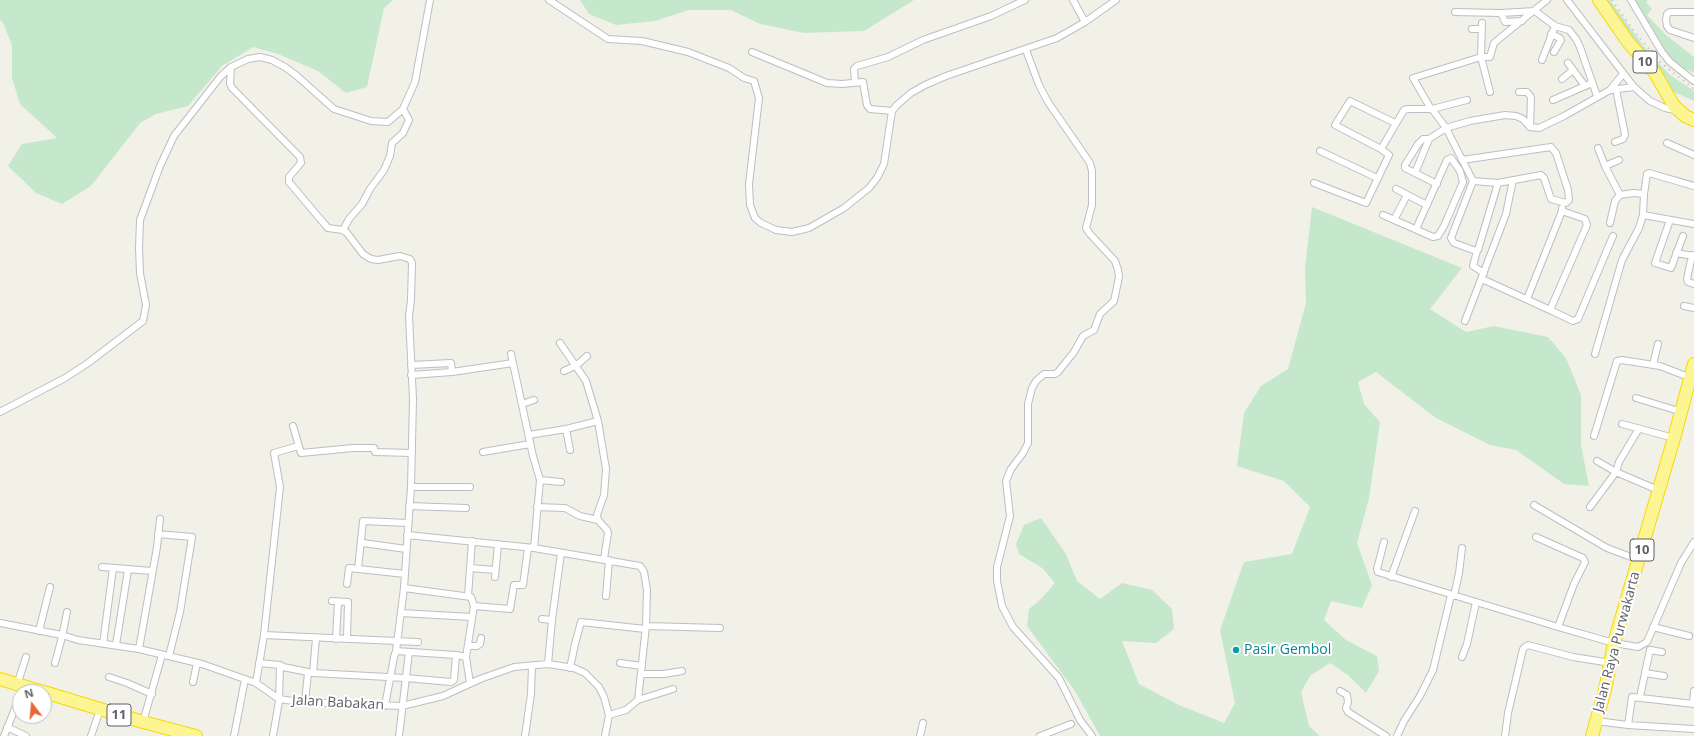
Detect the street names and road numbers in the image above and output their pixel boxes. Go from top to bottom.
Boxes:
road number: 10 [1633,51,1657,73]
road number: 10 [1630,539,1654,561]
street label: Jalan Raya Purwakarta [1590,570,1644,714]
street label: Jalan Babakan [292,692,384,714]
road number: 11 [107,704,131,726]

